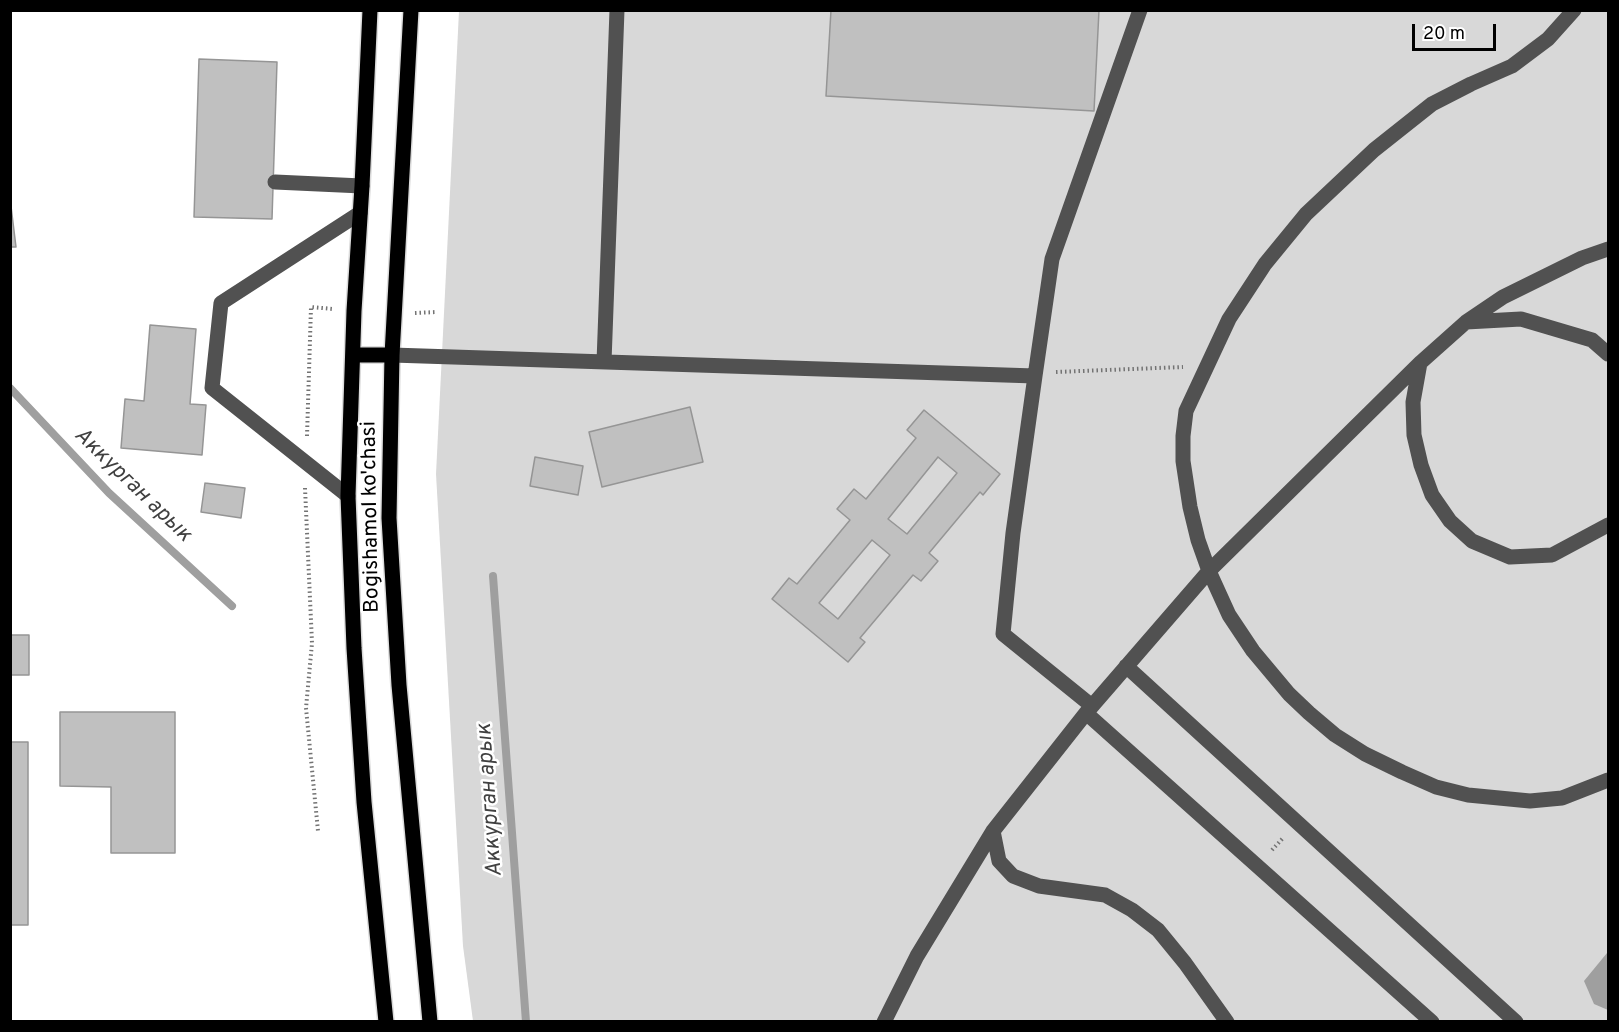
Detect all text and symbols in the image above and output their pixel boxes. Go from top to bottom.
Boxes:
scale bar [1415,12,1499,50]
text: 20 m [1423,23,1465,46]
street label: Bogishamol ko'chasi [358,421,386,613]
water label: Аккурган арык [68,423,196,549]
water label: Аккурган арык [472,722,510,878]

